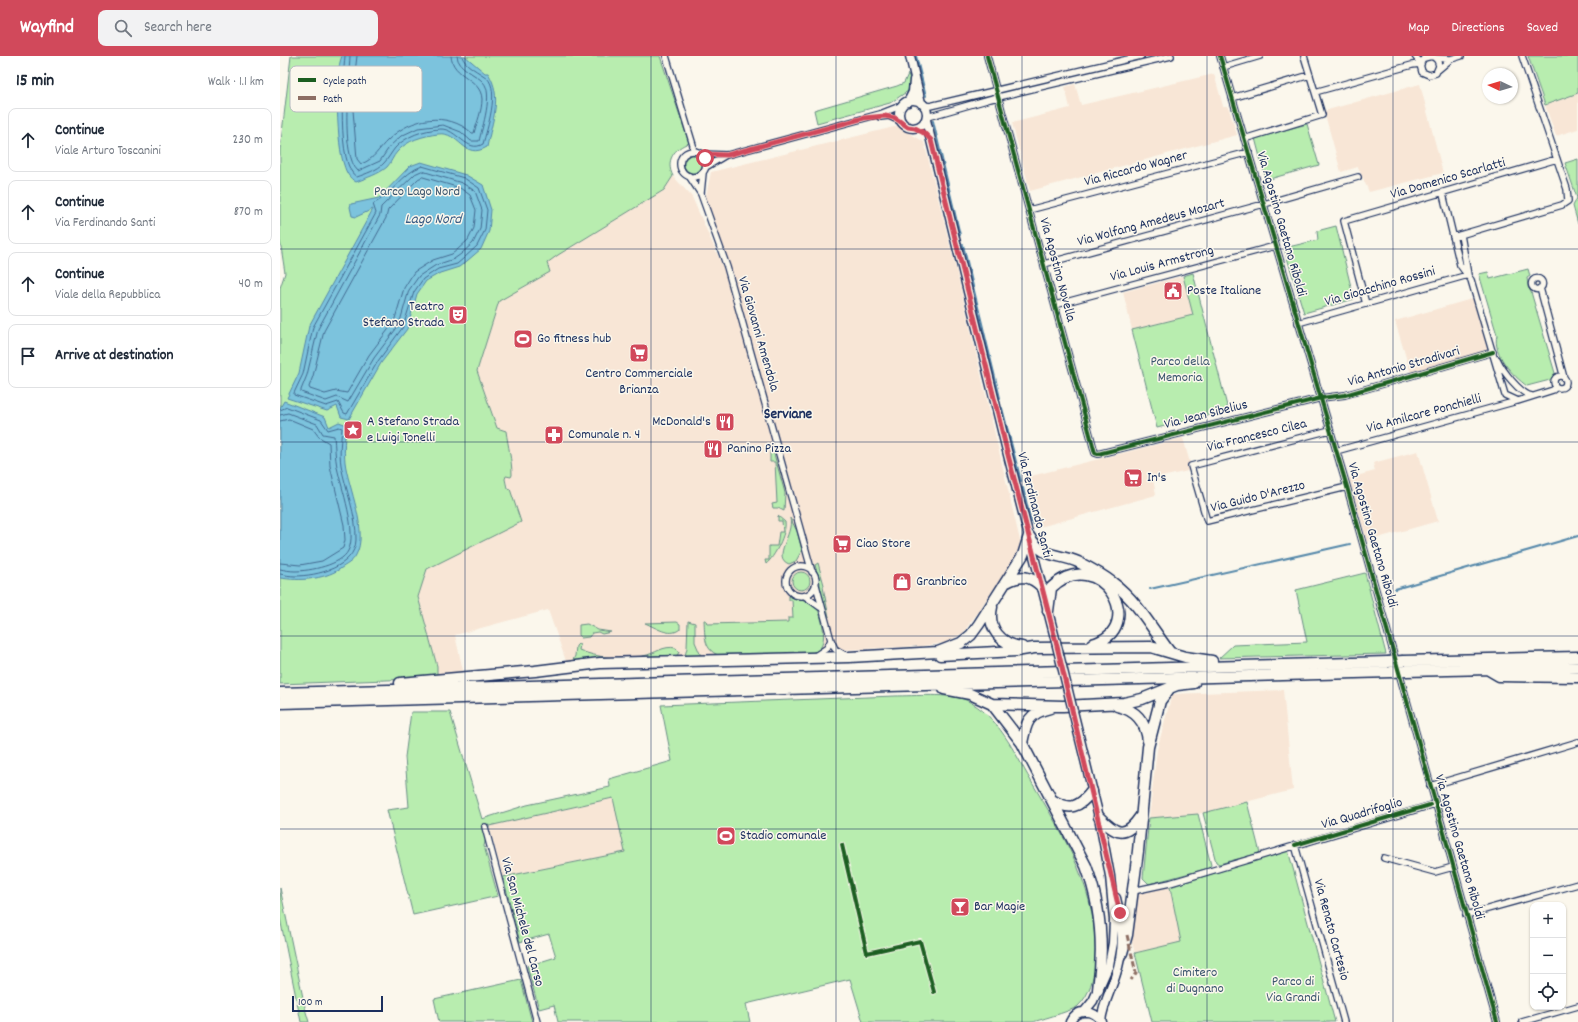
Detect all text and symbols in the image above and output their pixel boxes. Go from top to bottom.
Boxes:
search box [98,10,378,46]
text: Wayfind [20,15,74,42]
icon: search [112,17,134,39]
text: Search here [144,17,212,39]
text: Map [1408,18,1430,38]
text: Directions [1452,18,1505,38]
text: Saved [1527,18,1558,38]
legend [290,66,422,112]
north arrow [1482,68,1518,104]
text: 15 min [16,70,54,94]
text: Walk · 1.1 km [208,73,264,92]
text: Cycle path [323,74,367,90]
text: Path [323,92,342,108]
text: Continue [55,120,104,142]
icon: ahead [17,129,39,151]
text: 230 m [233,131,263,150]
text: Viale Arturo Toscanini [55,142,161,161]
street label: Via Riccardo Wagner [1082,145,1191,192]
route start [696,149,714,167]
street label: Via Agostino Gaetano Riboldi [1251,149,1311,299]
street label: Via Domenico Scarlatti [1388,153,1508,205]
park label: Parco Lago Nord [374,182,460,202]
text: Continue [55,192,104,214]
street label: Via Wolfang Amedeus Mozart [1075,194,1227,252]
icon: ahead [17,201,39,223]
text: 870 m [234,203,263,222]
water label: Lago Nord [405,209,463,231]
text: Via Ferdinando Santi [55,214,156,233]
street label: Via Agostino Novella [1033,216,1081,325]
street label: Via Louis Armstrong [1108,241,1216,287]
street label: Via Gioacchino Rossini [1322,262,1438,312]
text: Continue [55,264,104,286]
icon: ahead [17,273,39,295]
street label: Via Giovanni Amendola [732,274,784,394]
text: 40 m [239,275,263,294]
public building icon: Poste Italiane [1162,280,1184,302]
place label: Poste Italiane [1187,281,1261,301]
text: Viale della Repubblica [55,286,160,305]
place label: Teatro Stefano Strada [363,297,444,333]
theatre icon: Teatro Stefano Strada [447,304,469,326]
sports icon: Go fitness hub [512,328,534,350]
place label: Go fitness hub [537,329,611,349]
street label: Via Antonio Stradivari [1346,341,1463,393]
supermarket icon: Centro Commerciale Brianza [628,342,650,364]
icon: arrive [17,345,39,367]
text: Arrive at destination [55,345,173,367]
park label: Parco della Memoria [1150,352,1210,388]
place label: Centro Commerciale Brianza [585,364,693,400]
street label: Via Amilcare Ponchielli [1364,389,1484,439]
street label: Via Jean Sibelius [1162,395,1250,435]
district label: Serviane [764,404,813,426]
restaurant icon: McDonald's [714,411,736,433]
place label: A Stefano Strada e Luigi Tonelli [367,412,459,448]
place label: McDonald's [652,412,711,432]
street label: Via Francesco Cilea [1205,414,1309,458]
place icon: A Stefano Strada e Luigi Tonelli [342,419,364,441]
pharmacy icon: Comunale n. 4 [543,424,565,446]
place label: Comunale n. 4 [568,425,640,445]
restaurant icon: Panino Pizza [702,438,724,460]
place label: Panino Pizza [727,439,791,459]
street label: Via Ferdinando Santi [1011,450,1057,560]
street label: Via Agostino Gaetano Riboldi [1342,460,1402,610]
supermarket icon: In's [1122,467,1144,489]
place label: In's [1147,468,1167,488]
street label: Via Guido D'Arezzo [1209,476,1307,518]
supermarket icon: Ciao Store [831,533,853,555]
place label: Ciao Store [856,534,910,554]
shop icon: Granbrico [891,571,913,593]
place label: Granbrico [916,572,967,592]
street label: Via Agostino Gaetano Riboldi [1429,772,1489,922]
street label: Via Quadrifoglio [1319,793,1405,835]
sports icon: Stadio comunale [715,825,737,847]
place label: Stadio comunale [740,826,827,846]
street label: Via San Michele del Carso [495,855,549,989]
street label: Via Renato Cartesio [1308,877,1354,983]
bar icon: Bar Magie [949,896,971,918]
place label: Bar Magie [974,897,1025,917]
map controls [1530,902,1566,1010]
button: + [1530,902,1566,938]
route end [1111,904,1129,922]
button: − [1530,938,1566,974]
park label: Cimitero di Dugnano [1166,963,1224,999]
park label: Parco di Via Grandi [1266,972,1320,1008]
button: locate [1530,974,1566,1010]
scale bar [292,994,383,1013]
text: 100 m [298,995,322,1011]

